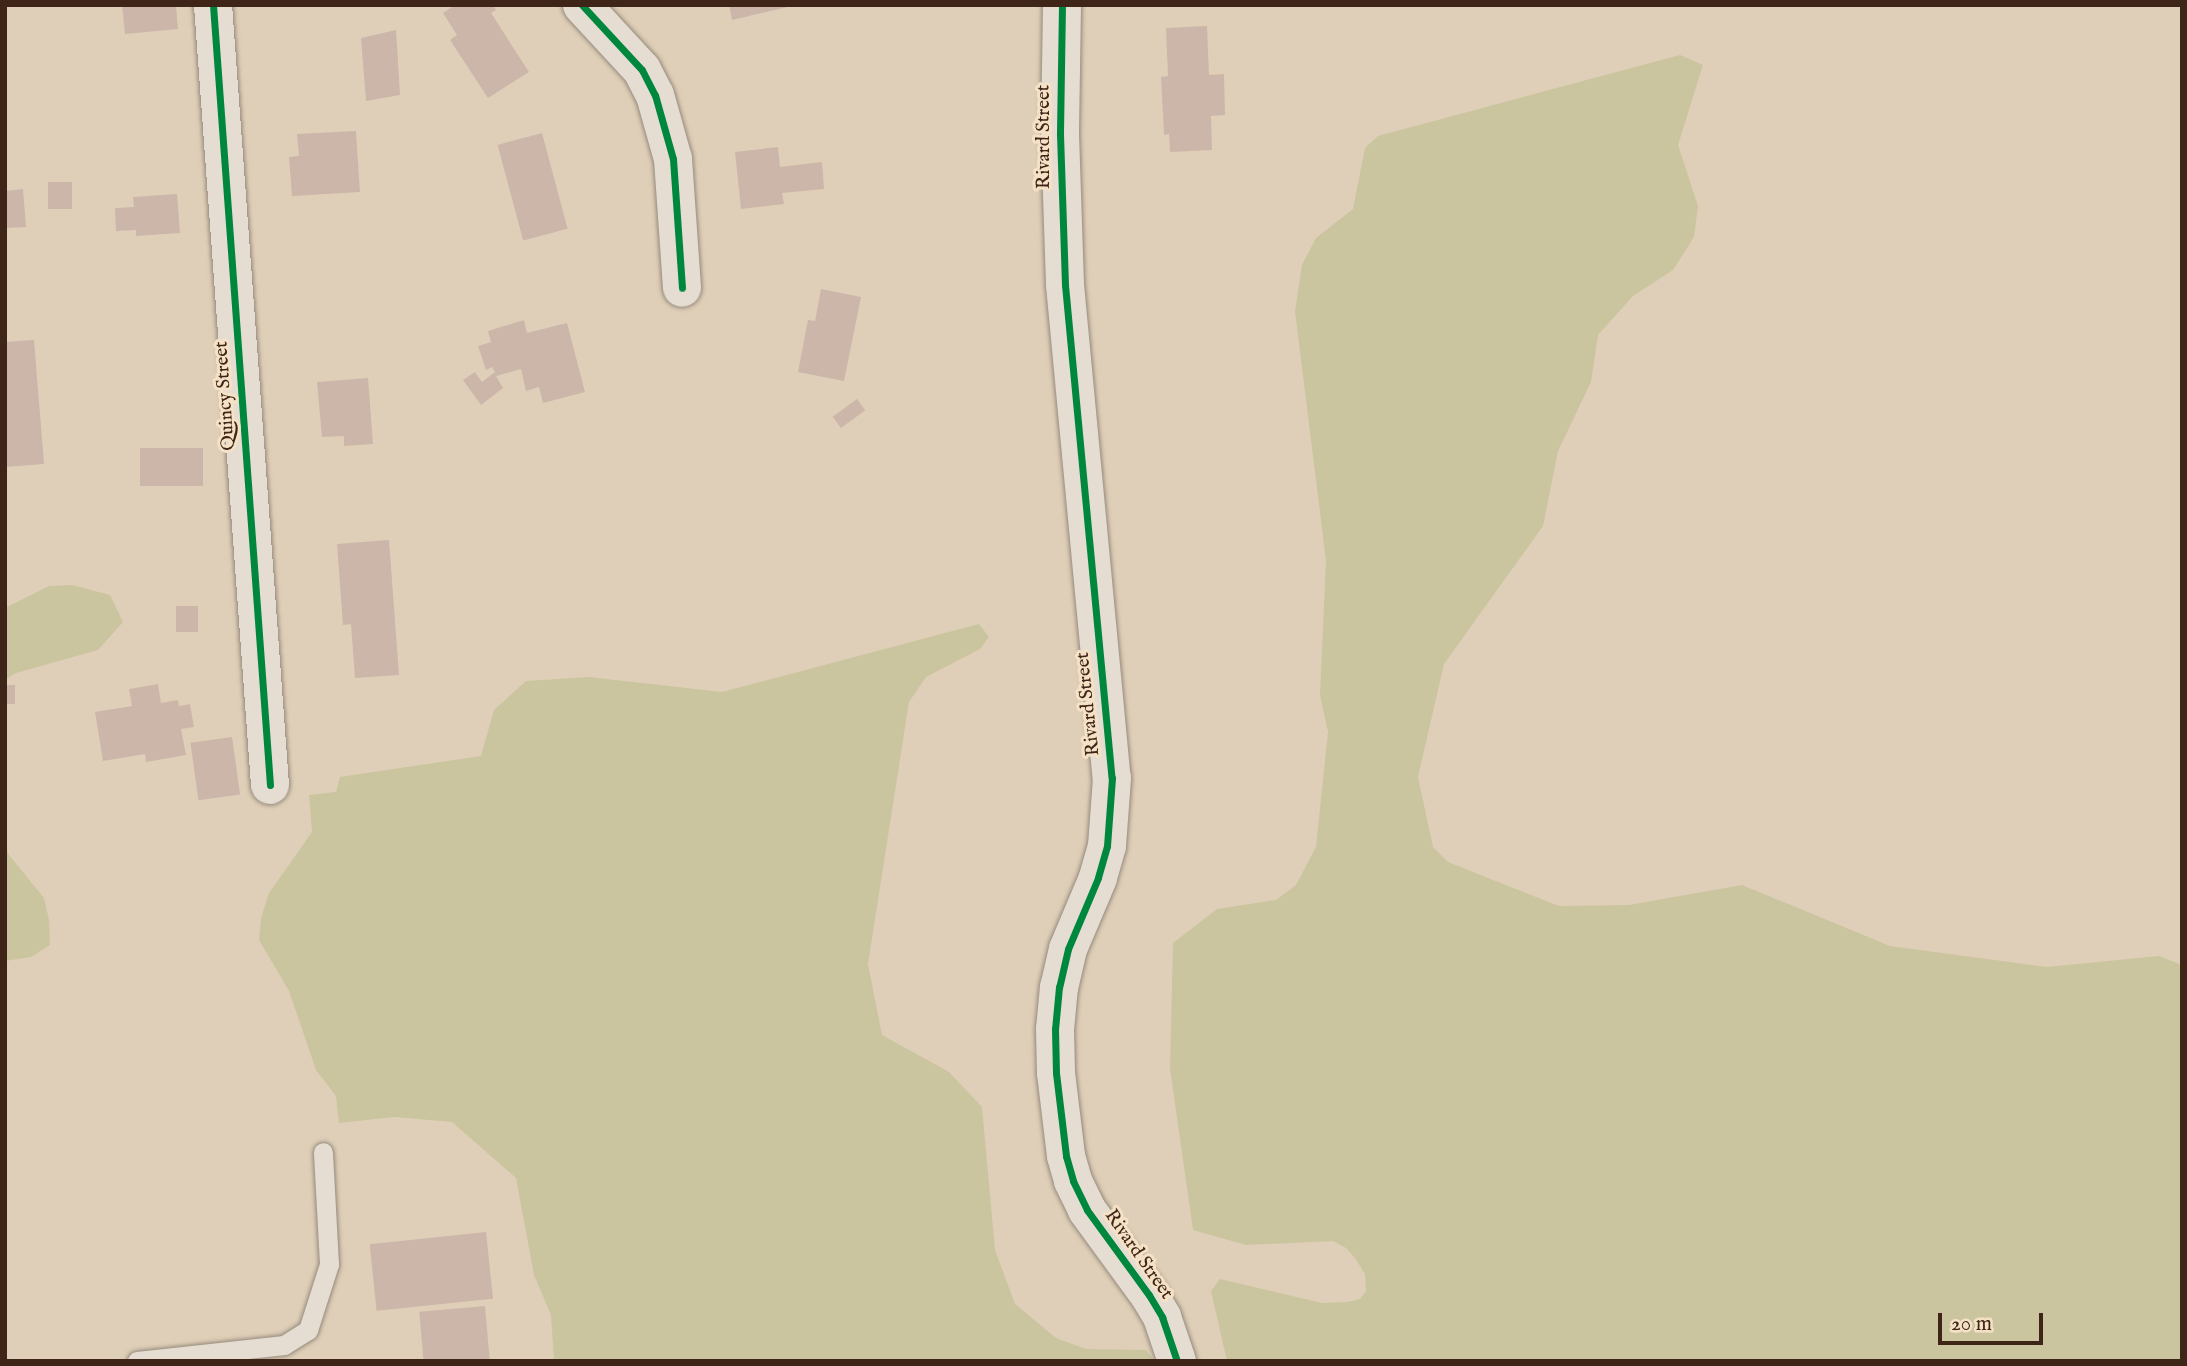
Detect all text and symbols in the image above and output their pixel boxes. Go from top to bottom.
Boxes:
street label: Rivard Street [1034,85,1056,189]
street label: Quincy Street [211,341,241,451]
street label: Rivard Street [1072,651,1106,757]
street label: Rivard Street [1099,1206,1177,1304]
scale bar [1942,1300,2047,1344]
text: 20 m [1951,1311,1992,1338]

